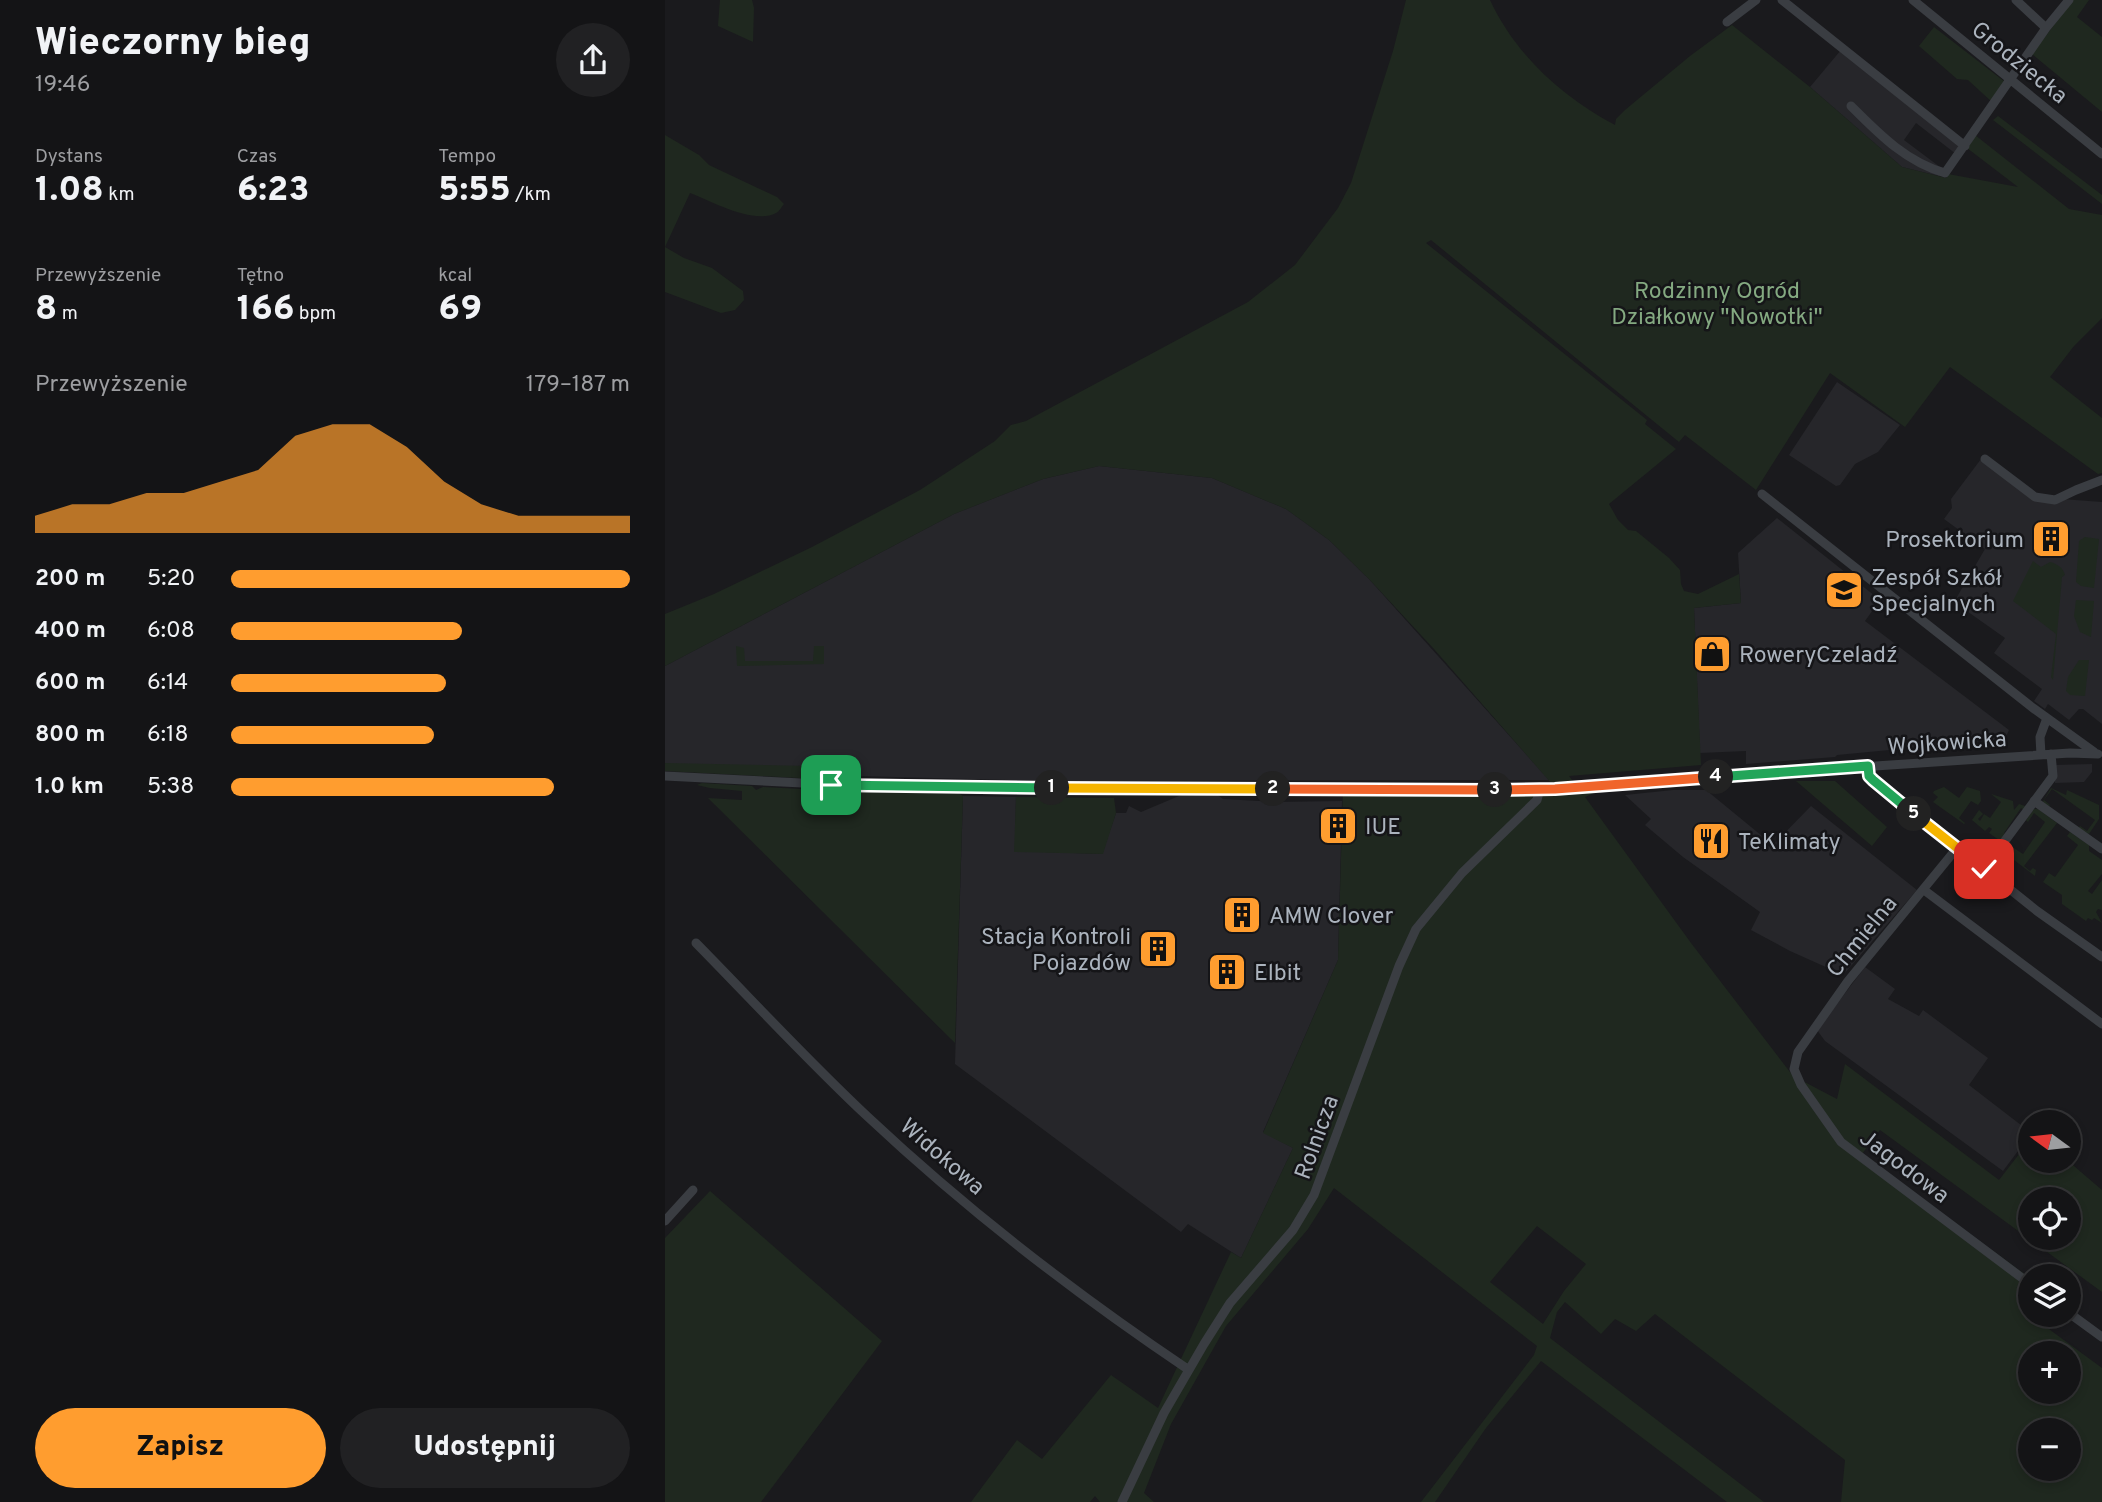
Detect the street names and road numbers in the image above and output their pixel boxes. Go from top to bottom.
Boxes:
street label: Grodziecka [1964,16,2073,112]
street label: Wojkowicka [1887,726,2008,763]
street label: Chmielna [1821,891,1905,984]
street label: Rolnicza [1290,1092,1347,1184]
street label: Widokowa [893,1113,990,1203]
street label: Jagodowa [1853,1125,1954,1211]

